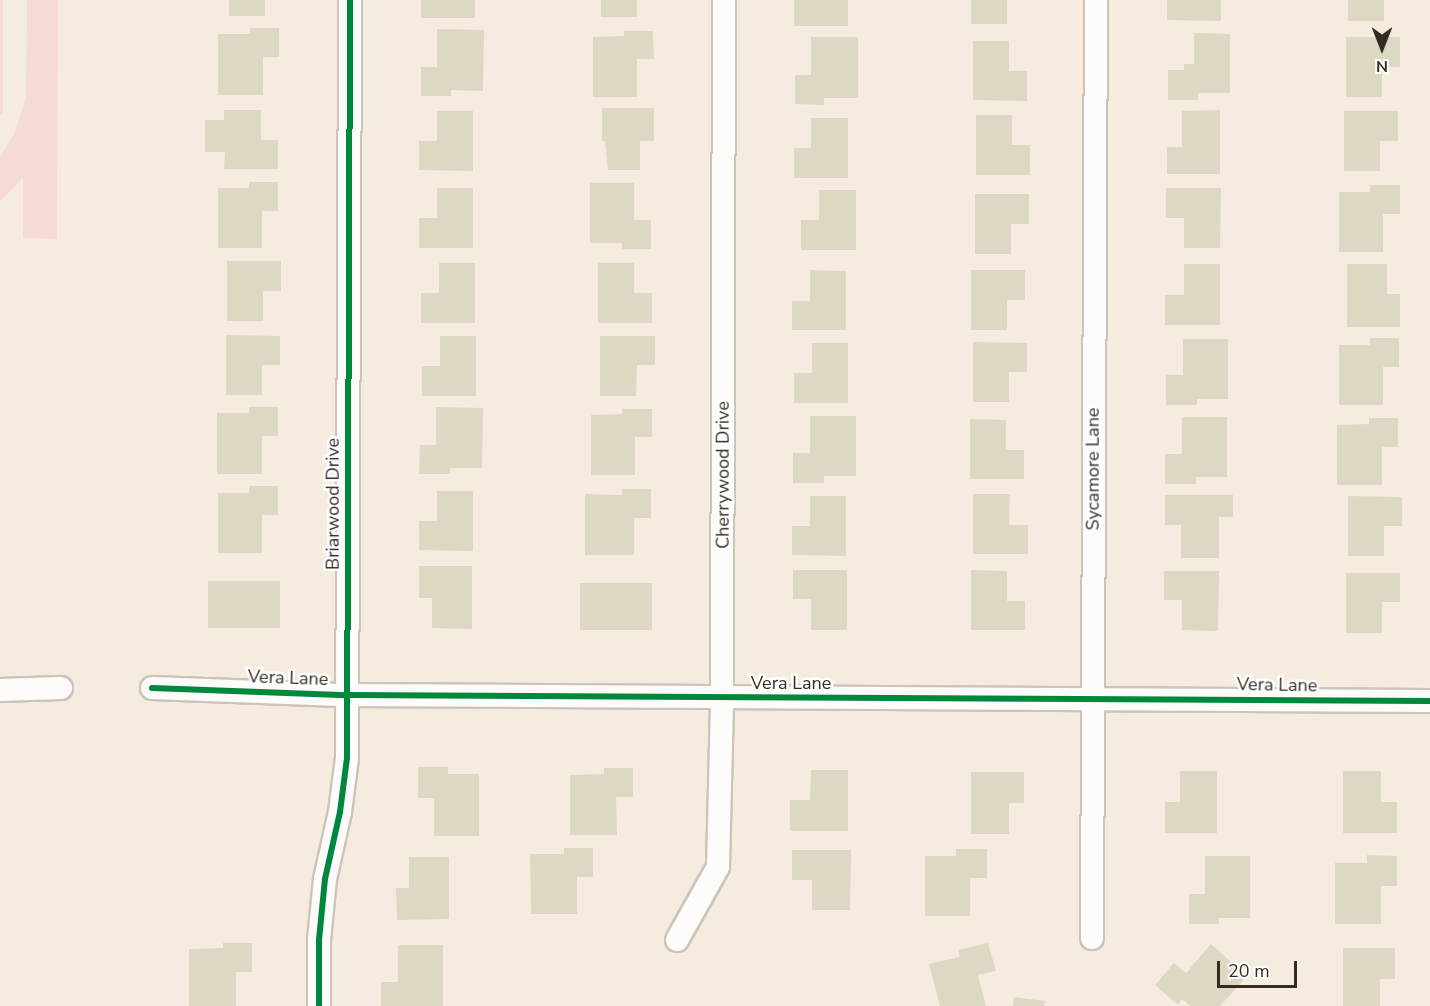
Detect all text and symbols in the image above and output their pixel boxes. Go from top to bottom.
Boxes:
north arrow [1352,18,1412,78]
text: N [1376,55,1388,77]
street label: Cherrywood Drive [712,401,734,549]
street label: Sycamore Lane [1082,408,1104,530]
street label: Briarwood Drive [322,438,344,570]
street label: Vera Lane [247,666,329,690]
street label: Vera Lane [751,672,831,694]
street label: Vera Lane [1237,673,1317,697]
scale bar [1220,949,1300,987]
text: 20 m [1228,959,1270,983]

